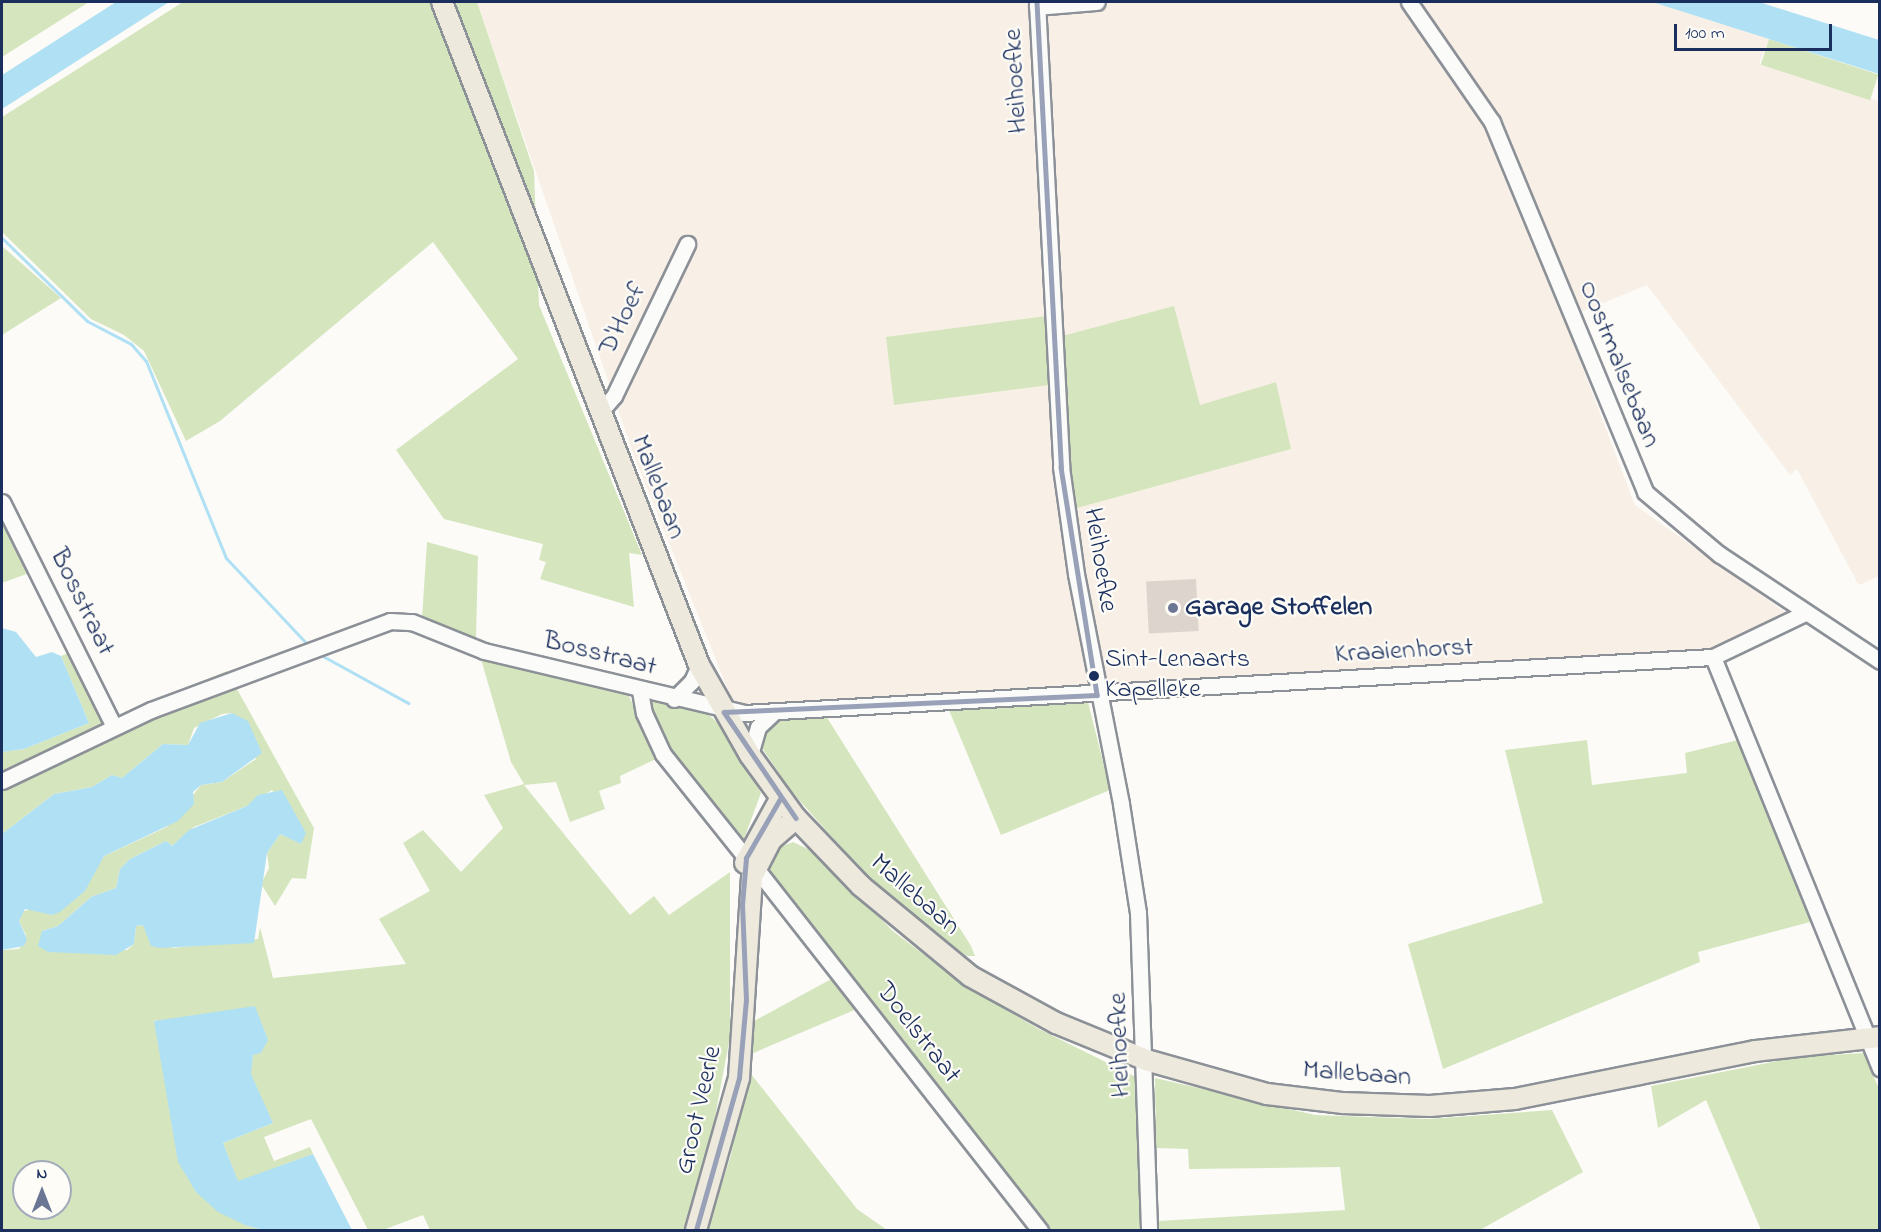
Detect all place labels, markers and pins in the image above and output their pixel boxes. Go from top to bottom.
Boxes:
place label: Garage Stoffelen [1185,592,1372,624]
marker: Garage Stoffelen [1166,601,1180,615]
place label: Sint-Lenaarts Kapelleke [1105,645,1250,706]
marker: Sint-Lenaarts Kapelleke [1088,670,1100,682]

